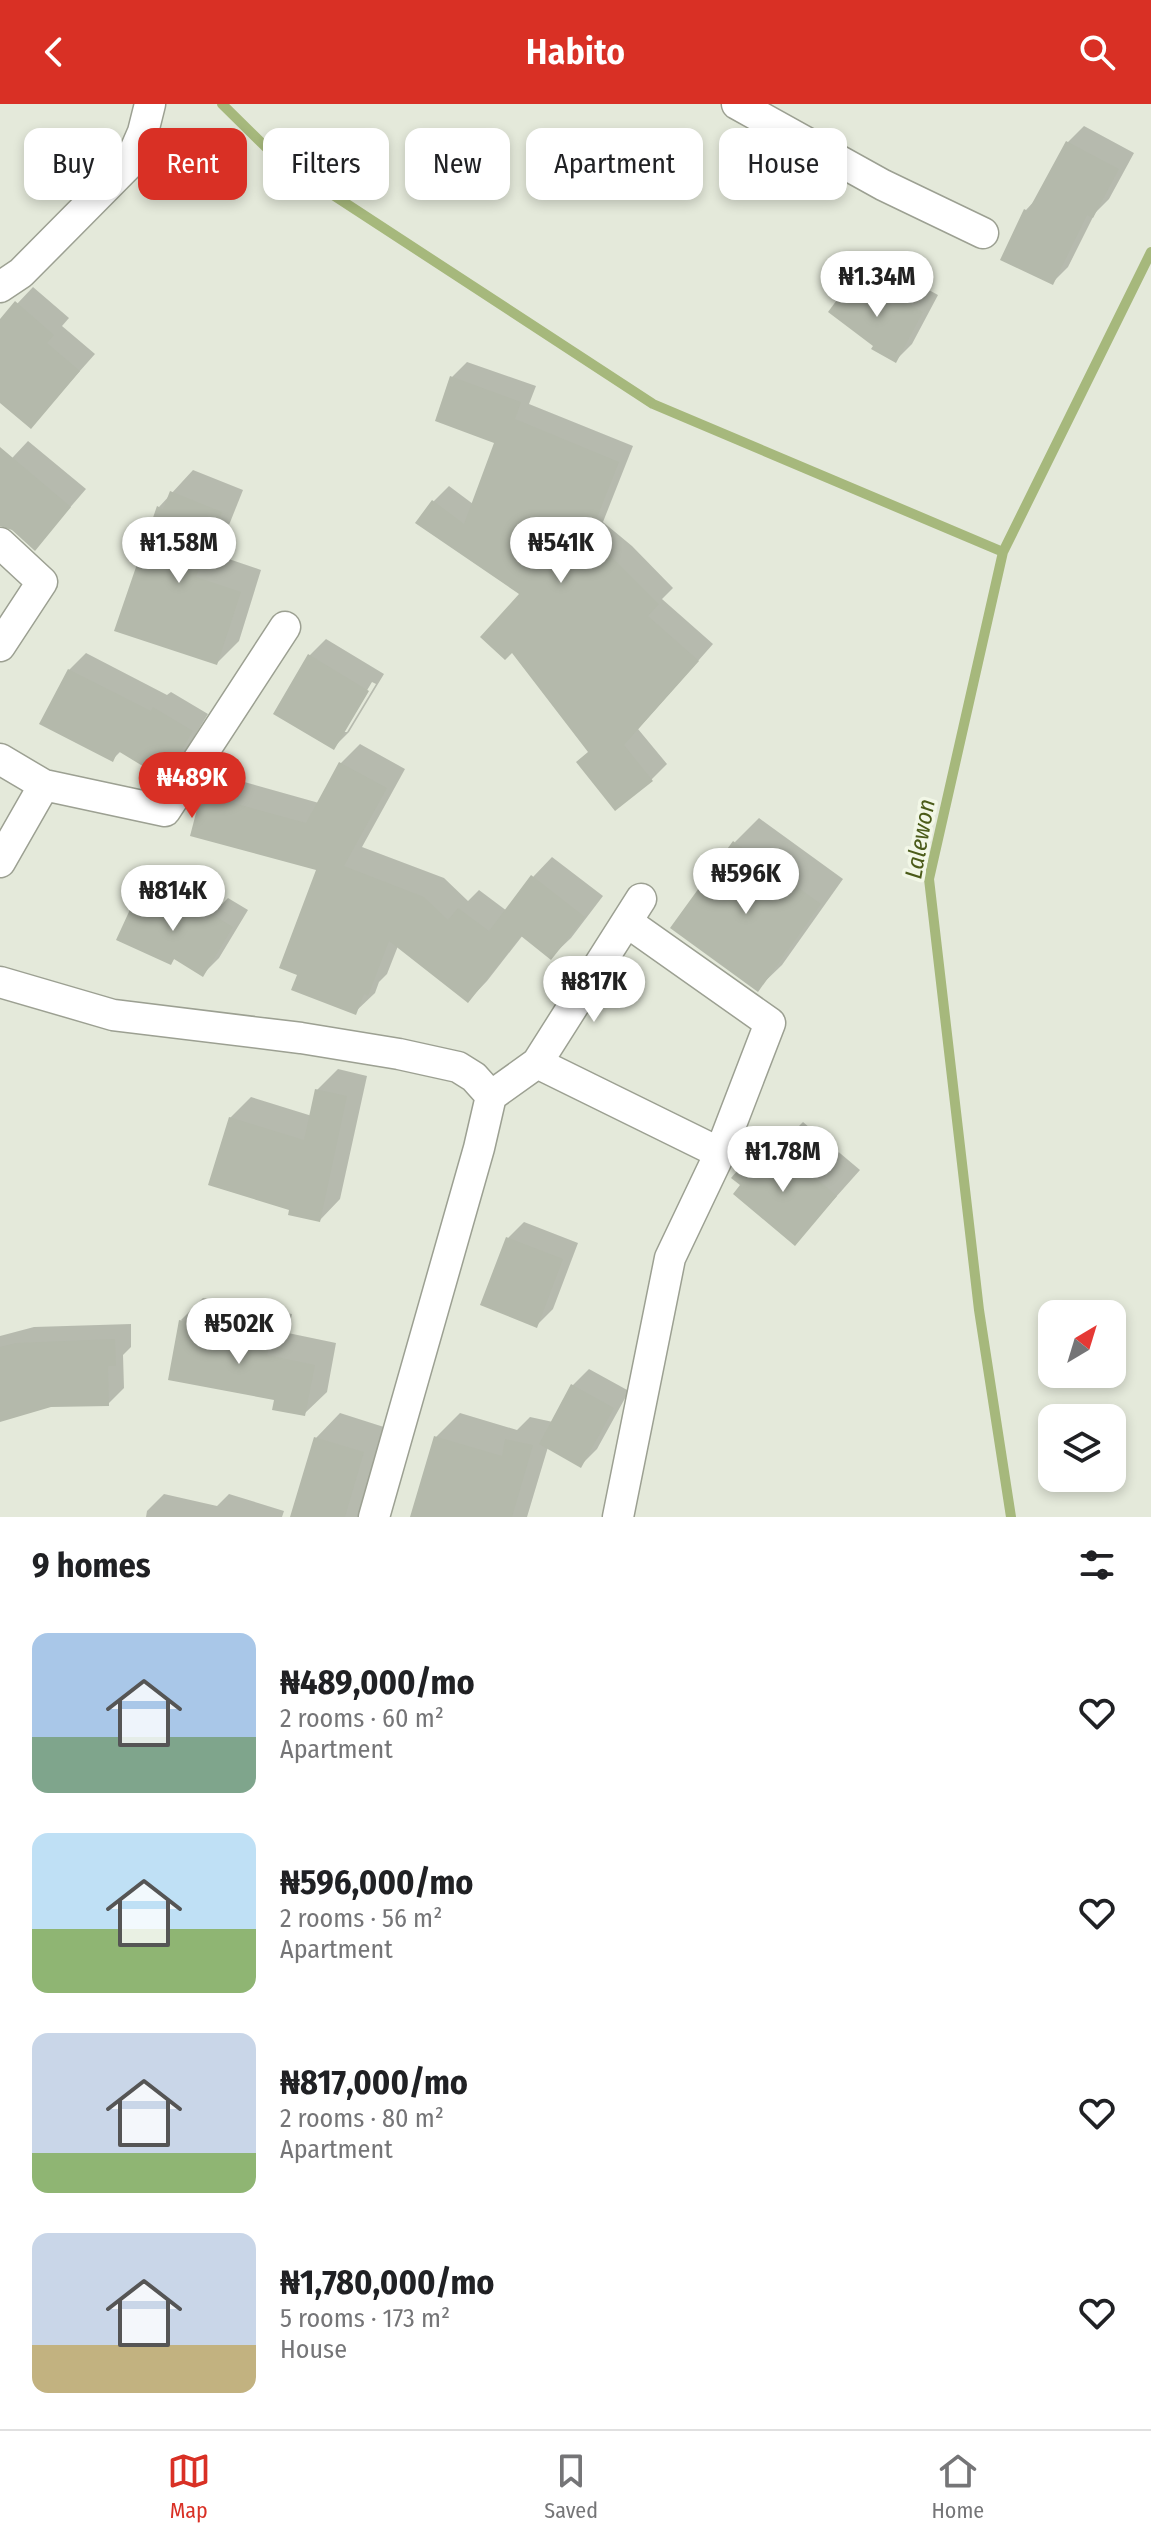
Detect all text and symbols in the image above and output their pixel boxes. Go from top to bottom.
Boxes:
icon: back [32,30,76,74]
text: Habito [526,30,625,74]
icon: search [1075,30,1119,74]
chip: Buy [24,128,122,200]
chip: Rent [138,128,247,200]
chip: Filters [263,128,389,200]
chip: New [405,128,510,200]
chip: Apartment [526,128,703,200]
chip: House [719,128,847,200]
pin: ₦1.34M [812,251,942,319]
text: ₦1.34M [838,261,916,292]
pin: ₦1.58M [114,517,244,585]
pin: ₦541K [505,517,617,585]
text: ₦1.58M [140,527,218,558]
text: ₦541K [528,527,594,558]
pin: ₦489K [136,752,248,820]
text: ₦489K [157,762,227,793]
water label: Lalewon [899,797,941,881]
pin: ₦596K [690,848,802,916]
text: ₦596K [711,858,781,889]
pin: ₦814K [117,865,229,933]
text: ₦814K [139,875,207,906]
pin: ₦817K [538,956,650,1024]
text: ₦817K [561,966,627,997]
pin: ₦1.78M [718,1126,848,1194]
text: ₦1.78M [745,1136,821,1167]
pin: ₦502K [183,1298,295,1366]
north arrow [1038,1300,1126,1388]
map controls [1038,1300,1126,1492]
text: ₦502K [204,1308,274,1339]
button: layers [1038,1404,1126,1492]
icon: filters [1075,1543,1119,1587]
text: 9 homes [32,1545,151,1586]
text: ₦489,000/mo [280,1662,475,1703]
icon: home [96,1665,192,1761]
icon: heart [1075,1691,1119,1735]
text: 2 rooms · 60 m² [280,1703,444,1734]
text: Apartment [280,1734,393,1765]
text: ₦596,000/mo [280,1862,474,1903]
icon: home [96,1865,192,1961]
icon: heart [1075,1891,1119,1935]
text: 2 rooms · 56 m² [280,1903,442,1934]
text: Apartment [280,1934,393,1965]
text: ₦817,000/mo [280,2062,468,2103]
icon: home [96,2065,192,2161]
icon: heart [1075,2091,1119,2135]
text: 2 rooms · 80 m² [280,2103,444,2134]
text: Apartment [280,2134,393,2165]
text: ₦1,780,000/mo [280,2262,495,2303]
icon: home [96,2265,192,2361]
icon: heart [1075,2291,1119,2335]
text: 5 rooms · 173 m² [280,2303,450,2334]
text: House [280,2334,347,2365]
tab: Map [167,2449,211,2524]
tab: Saved [544,2449,598,2524]
tab: Home [932,2449,984,2524]

